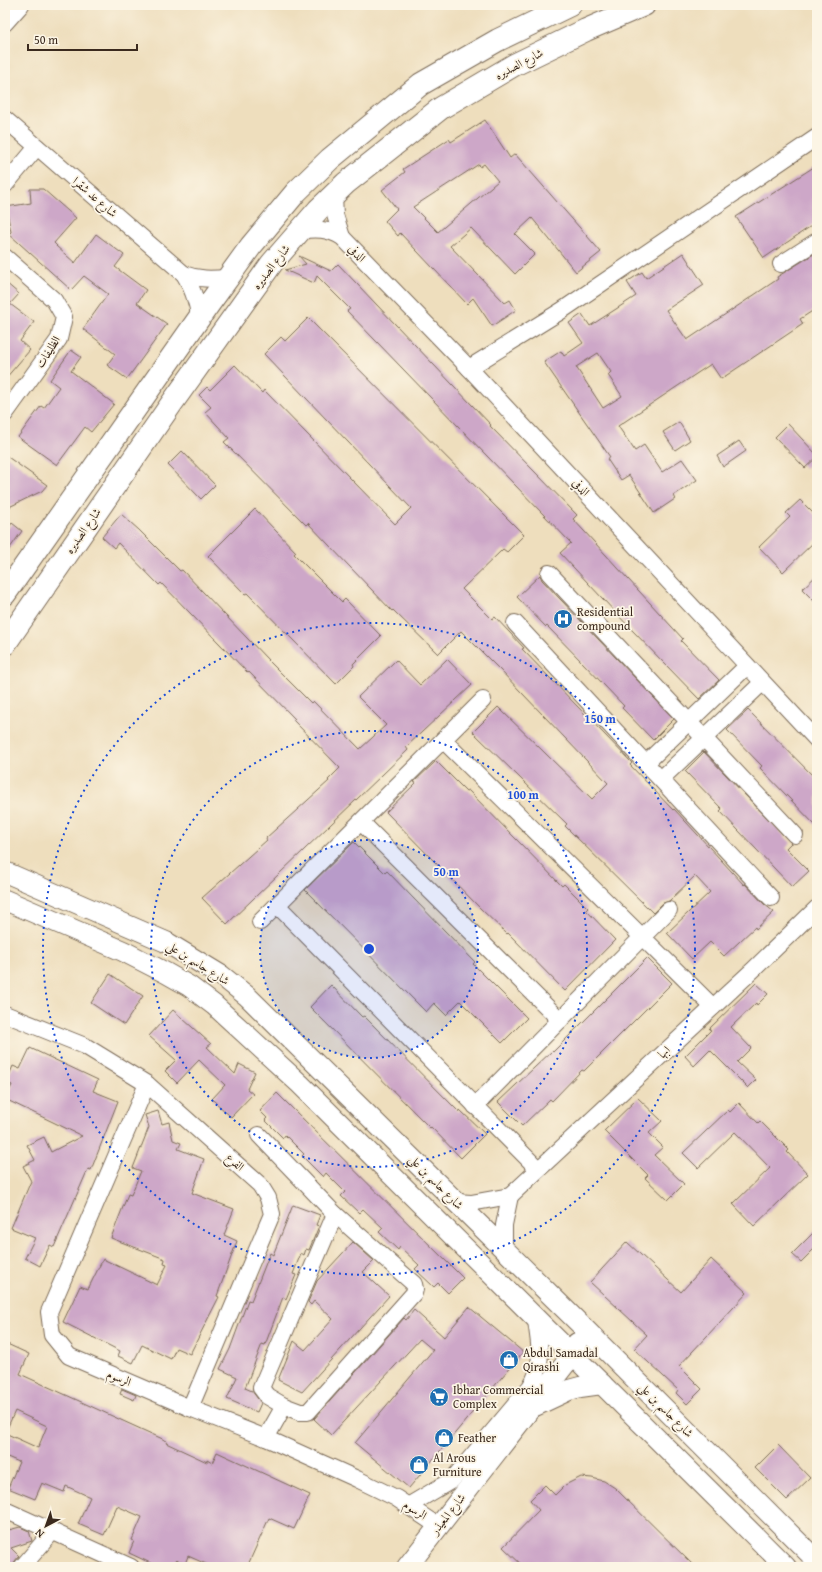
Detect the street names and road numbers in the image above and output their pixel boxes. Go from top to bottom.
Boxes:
street label: شارع الصديره [492,44,548,86]
street label: شارع عد شقرا [67,172,122,223]
street label: الدفي [343,240,370,267]
street label: شارع الصديره [248,241,296,295]
street label: الظليفات [31,332,64,371]
street label: الدفي [567,474,594,501]
street label: شارع الصديره [61,504,107,559]
street label: شارع جاسم بن علي [161,936,233,992]
street label: ابها [654,1041,674,1062]
street label: الفرع [220,1149,249,1177]
street label: شارع جاسم بن علي [402,1150,468,1216]
street label: الرسوم [103,1365,134,1393]
street label: شارع جاسم بن علي [632,1378,698,1444]
street label: شارع المعيذر [425,1489,472,1541]
street label: الرسوم [398,1496,431,1526]

